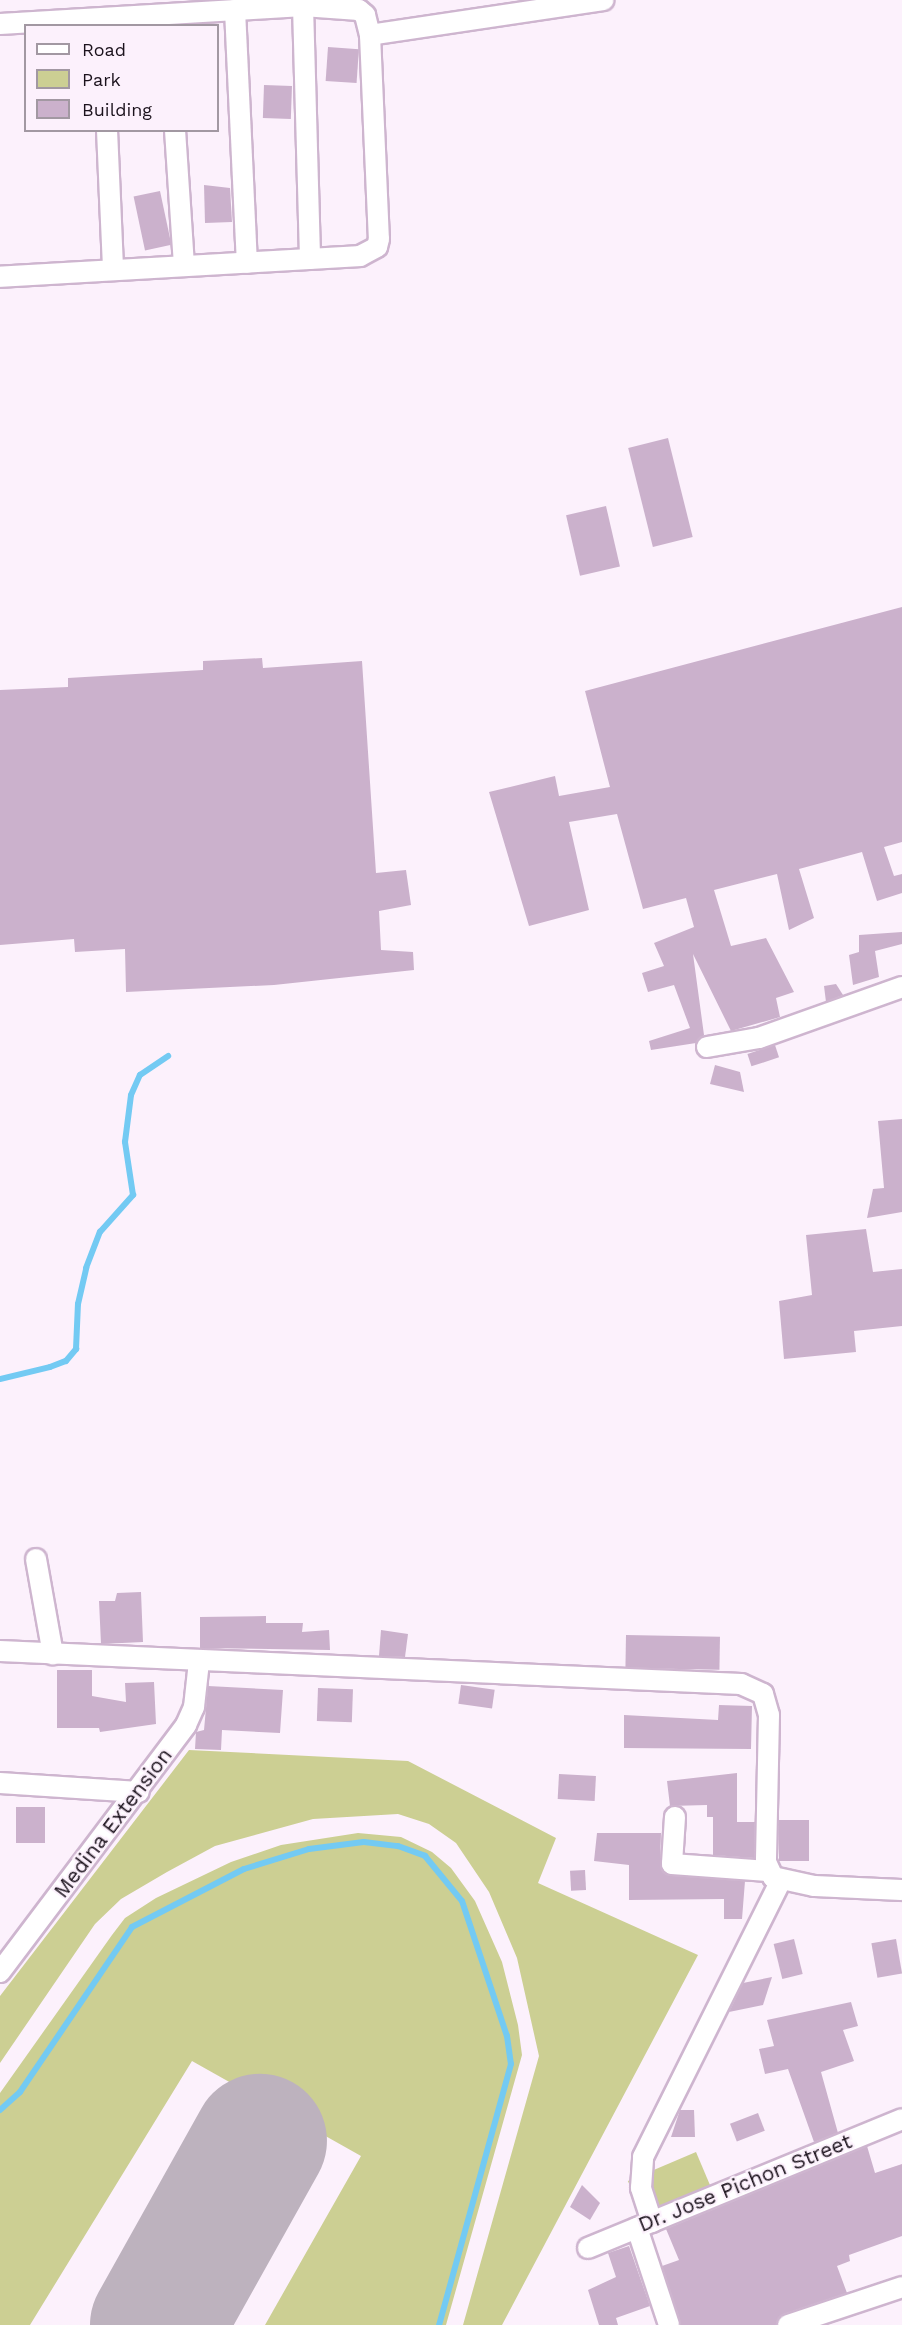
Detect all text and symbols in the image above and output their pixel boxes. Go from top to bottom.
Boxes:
legend [24,24,219,132]
text: Road [82,39,126,60]
text: Park [82,69,121,90]
text: Building [82,99,152,120]
street label: Medina Extension [48,1743,178,1903]
street label: Dr. Jose Pichon Street [634,2129,856,2237]

